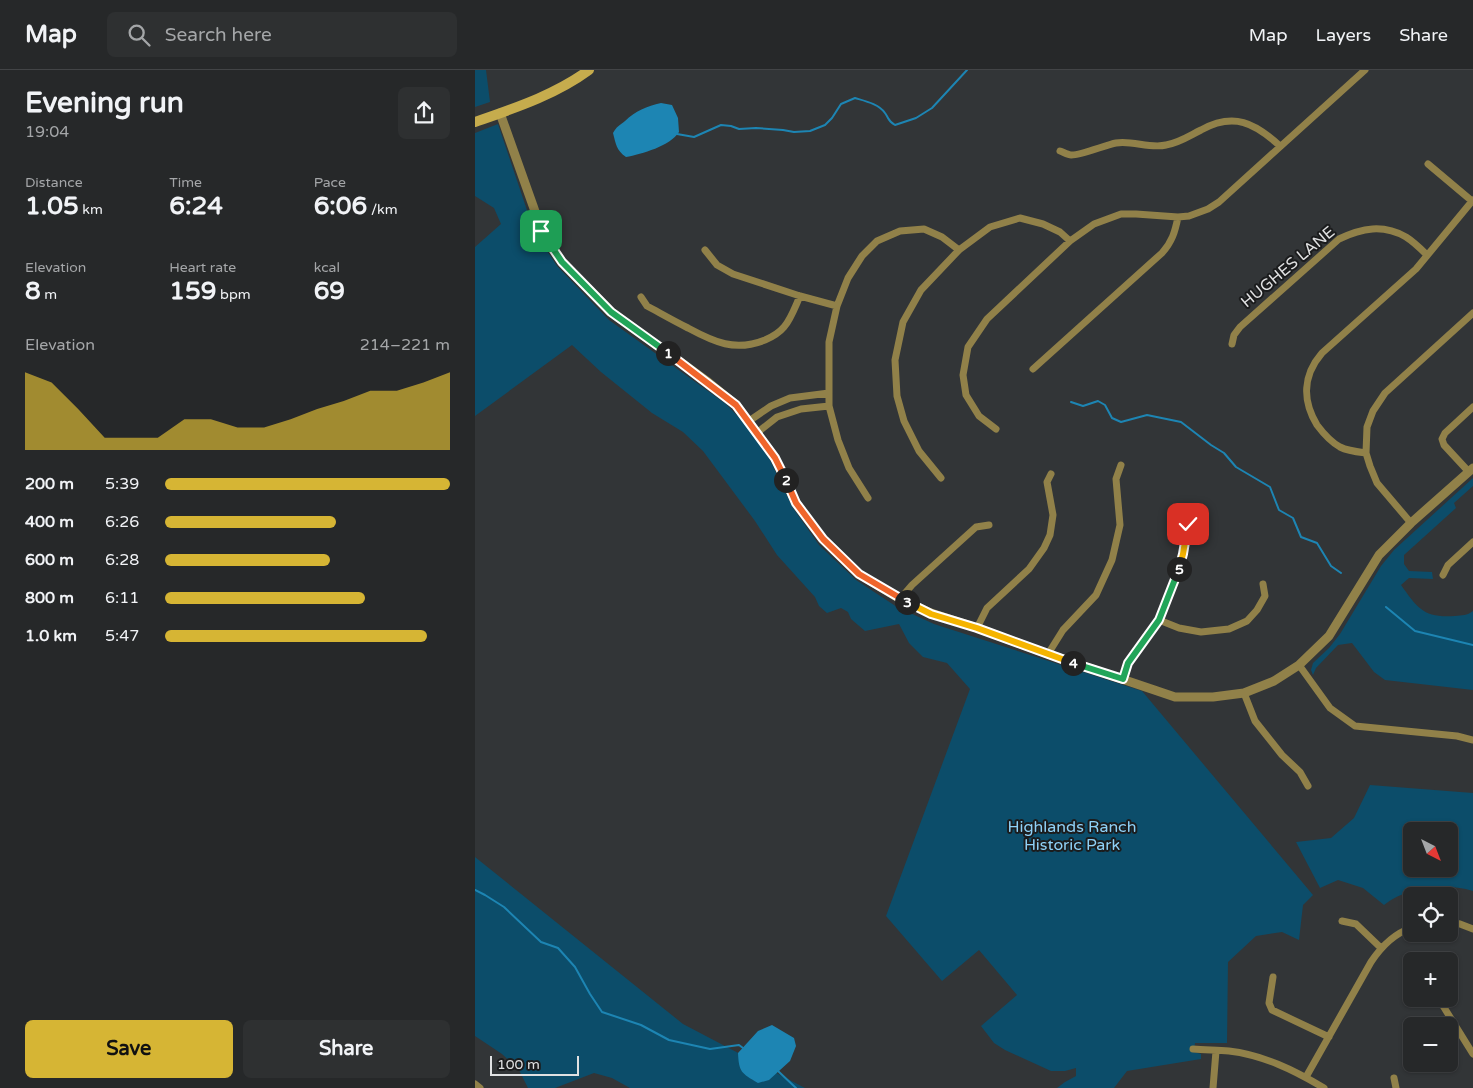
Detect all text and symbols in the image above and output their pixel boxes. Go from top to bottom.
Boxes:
search box [107,12,457,57]
text: Map [25,20,77,49]
icon: search [125,21,153,49]
text: Search here [165,24,272,46]
text: Map [1249,24,1288,46]
text: Layers [1316,24,1371,46]
text: Share [1399,24,1448,46]
text: Evening run [25,86,184,120]
button: share [398,87,450,139]
text: 19:04 [25,122,69,142]
text: Distance [25,174,83,191]
text: Time [169,174,202,191]
text: Pace [314,174,346,191]
text: 1.05 [25,191,79,221]
text: 6:24 [169,191,223,221]
text: 6:06 [314,191,367,221]
text: km [79,201,103,218]
text: /km [367,201,398,218]
pin [520,210,562,252]
icon: arrive [527,217,555,245]
street label: HUGHES LANE [1237,222,1339,312]
text: Elevation [25,259,86,276]
text: Heart rate [169,259,236,276]
text: kcal [314,259,340,276]
text: 8 [25,276,41,306]
text: 159 [169,276,216,306]
text: 69 [314,276,345,306]
text: m [41,286,57,303]
text: bpm [216,286,251,303]
text: Elevation [25,335,95,355]
text: 214–221 m [360,335,450,355]
pin: 1 [655,340,681,366]
text: 1 [664,345,673,362]
pin: 2 [773,468,799,492]
text: 2 [782,472,791,489]
text: 200 m [25,474,74,494]
text: 5:39 [105,474,139,494]
pin [1167,503,1209,545]
icon: check [1174,510,1202,538]
text: 400 m [25,512,74,532]
text: 6:26 [105,512,139,532]
text: 600 m [25,550,74,570]
text: 6:28 [105,550,139,570]
pin: 5 [1167,556,1191,582]
text: 5 [1175,561,1184,578]
text: 800 m [25,588,74,608]
text: 6:11 [105,588,139,608]
pin: 3 [895,590,919,614]
text: 3 [903,594,912,611]
text: 1.0 km [25,626,77,646]
text: 5:47 [105,626,139,646]
pin: 4 [1061,650,1085,676]
text: 4 [1069,655,1078,672]
park label: Highlands Ranch Historic Park [1008,817,1136,855]
north arrow [1403,822,1457,878]
map controls [1403,822,1458,1072]
button: locate [1403,887,1458,942]
button: + [1403,952,1458,1007]
button: − [1403,1017,1458,1072]
button: Save [25,1020,233,1078]
button: Share [243,1020,450,1078]
scale bar [490,1053,579,1076]
text: 100 m [497,1056,540,1073]

